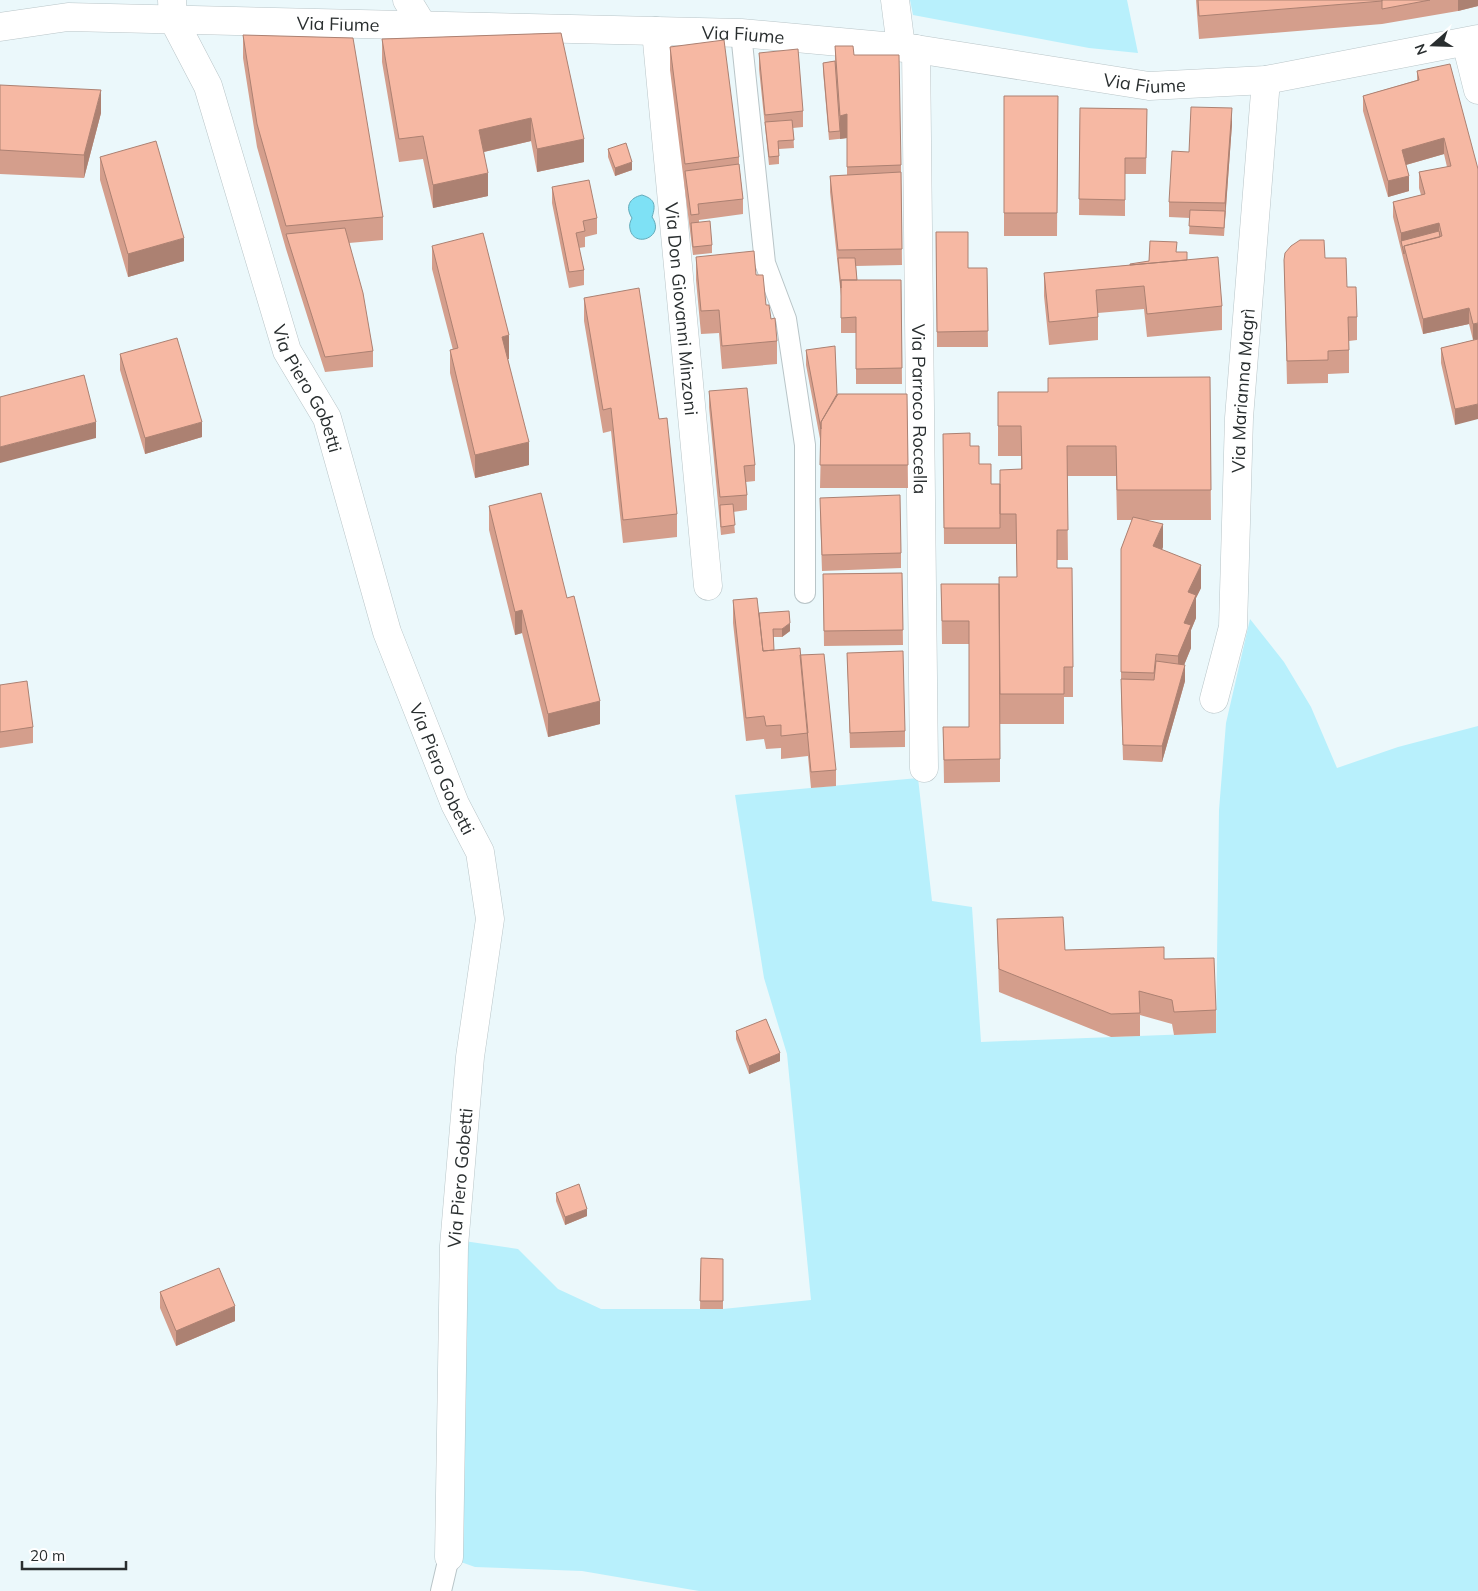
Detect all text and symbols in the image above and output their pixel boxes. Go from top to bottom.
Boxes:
street label: Via Fiume [297,11,380,36]
north arrow [1408,20,1458,70]
street label: Via Fiume [701,21,785,48]
text: N [1411,41,1431,57]
street label: Via Fiume [1102,67,1186,97]
street label: Via Don Giovanni Minzoni [661,201,703,416]
street label: Via Marianna Magrì [1226,308,1259,473]
street label: Via Piero Gobetti [268,322,348,455]
street label: Via Parroco Roccella [908,324,932,494]
street label: Via Piero Gobetti [405,700,480,838]
street label: Via Piero Gobetti [442,1107,478,1249]
scale bar [22,1538,126,1570]
text: 20 m [30,1546,65,1565]

